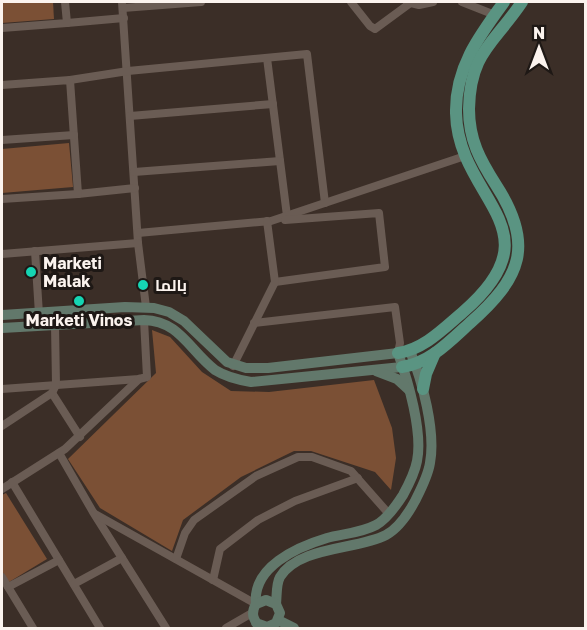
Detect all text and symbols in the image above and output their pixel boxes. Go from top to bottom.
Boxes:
north arrow [509,18,569,78]
text: N [533,23,545,43]
place label: Marketi Malak [43,253,102,291]
marker: Marketi Malak [24,265,38,279]
place label: بالما [155,275,187,295]
marker: بالما [136,278,150,292]
marker: Marketi Vinos [72,294,86,308]
place label: Marketi Vinos [26,310,132,330]

